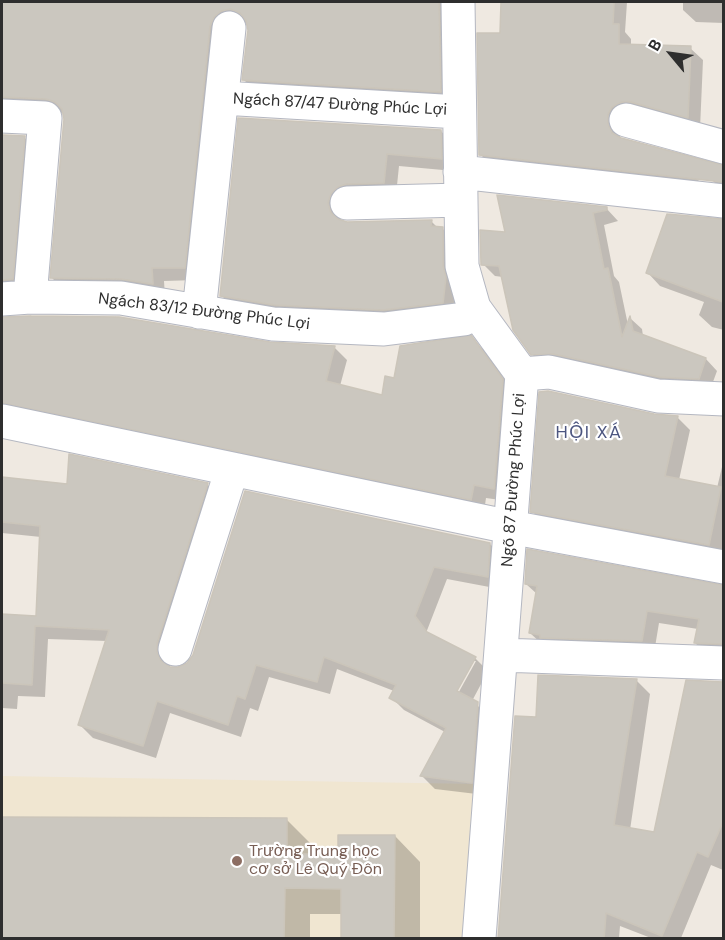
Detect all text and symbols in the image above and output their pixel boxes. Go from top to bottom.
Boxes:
north arrow [641,24,701,84]
text: B [643,35,666,55]
street label: Ngách 87/47 Đường Phúc Lợi [233,90,447,120]
street label: Ngách 83/12 Đường Phúc Lợi [97,289,311,335]
street label: Ngõ 87 Đường Phúc Lợi [498,392,530,568]
district label: HỘI XÁ [555,422,623,444]
place label: Trường Trung học cơ sở Lê Quý Đôn [249,842,382,880]
marker: Trường Trung học cơ sở Lê Quý Đôn [230,854,244,868]

